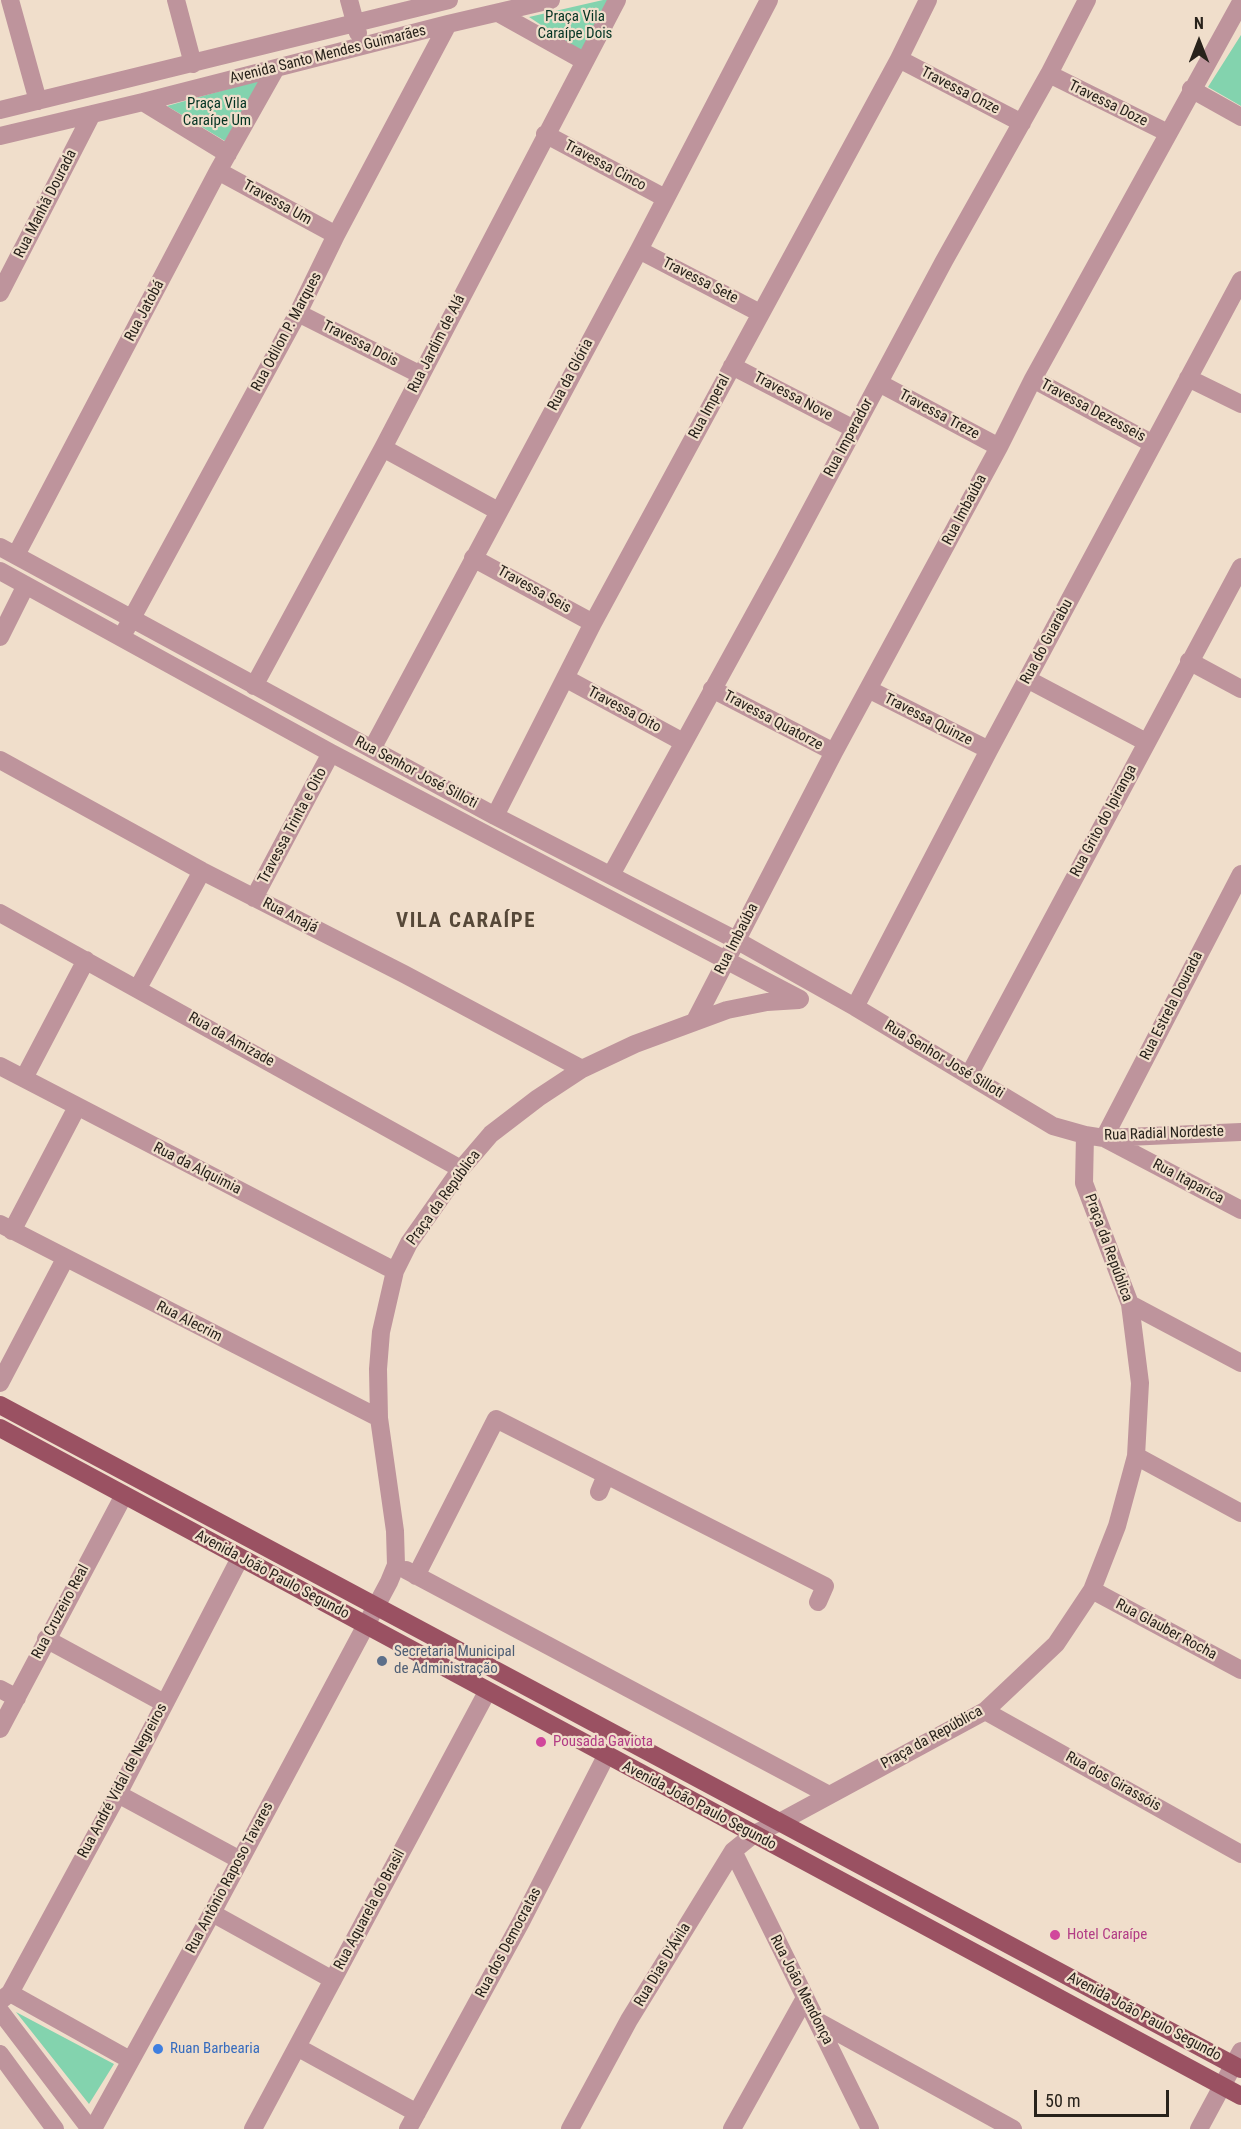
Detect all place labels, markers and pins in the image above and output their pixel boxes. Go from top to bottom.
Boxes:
place label: Secretaria Municipal de Administração [394,1643,515,1678]
marker: Secretaria Municipal de Administração [375,1654,389,1668]
place label: Pousada Gaviota [553,1733,653,1751]
marker: Pousada Gaviota [534,1735,548,1749]
place label: Hotel Caraípe [1067,1926,1147,1944]
marker: Hotel Caraípe [1048,1928,1062,1942]
place label: Ruan Barbearia [170,2040,260,2058]
marker: Ruan Barbearia [151,2042,165,2056]

